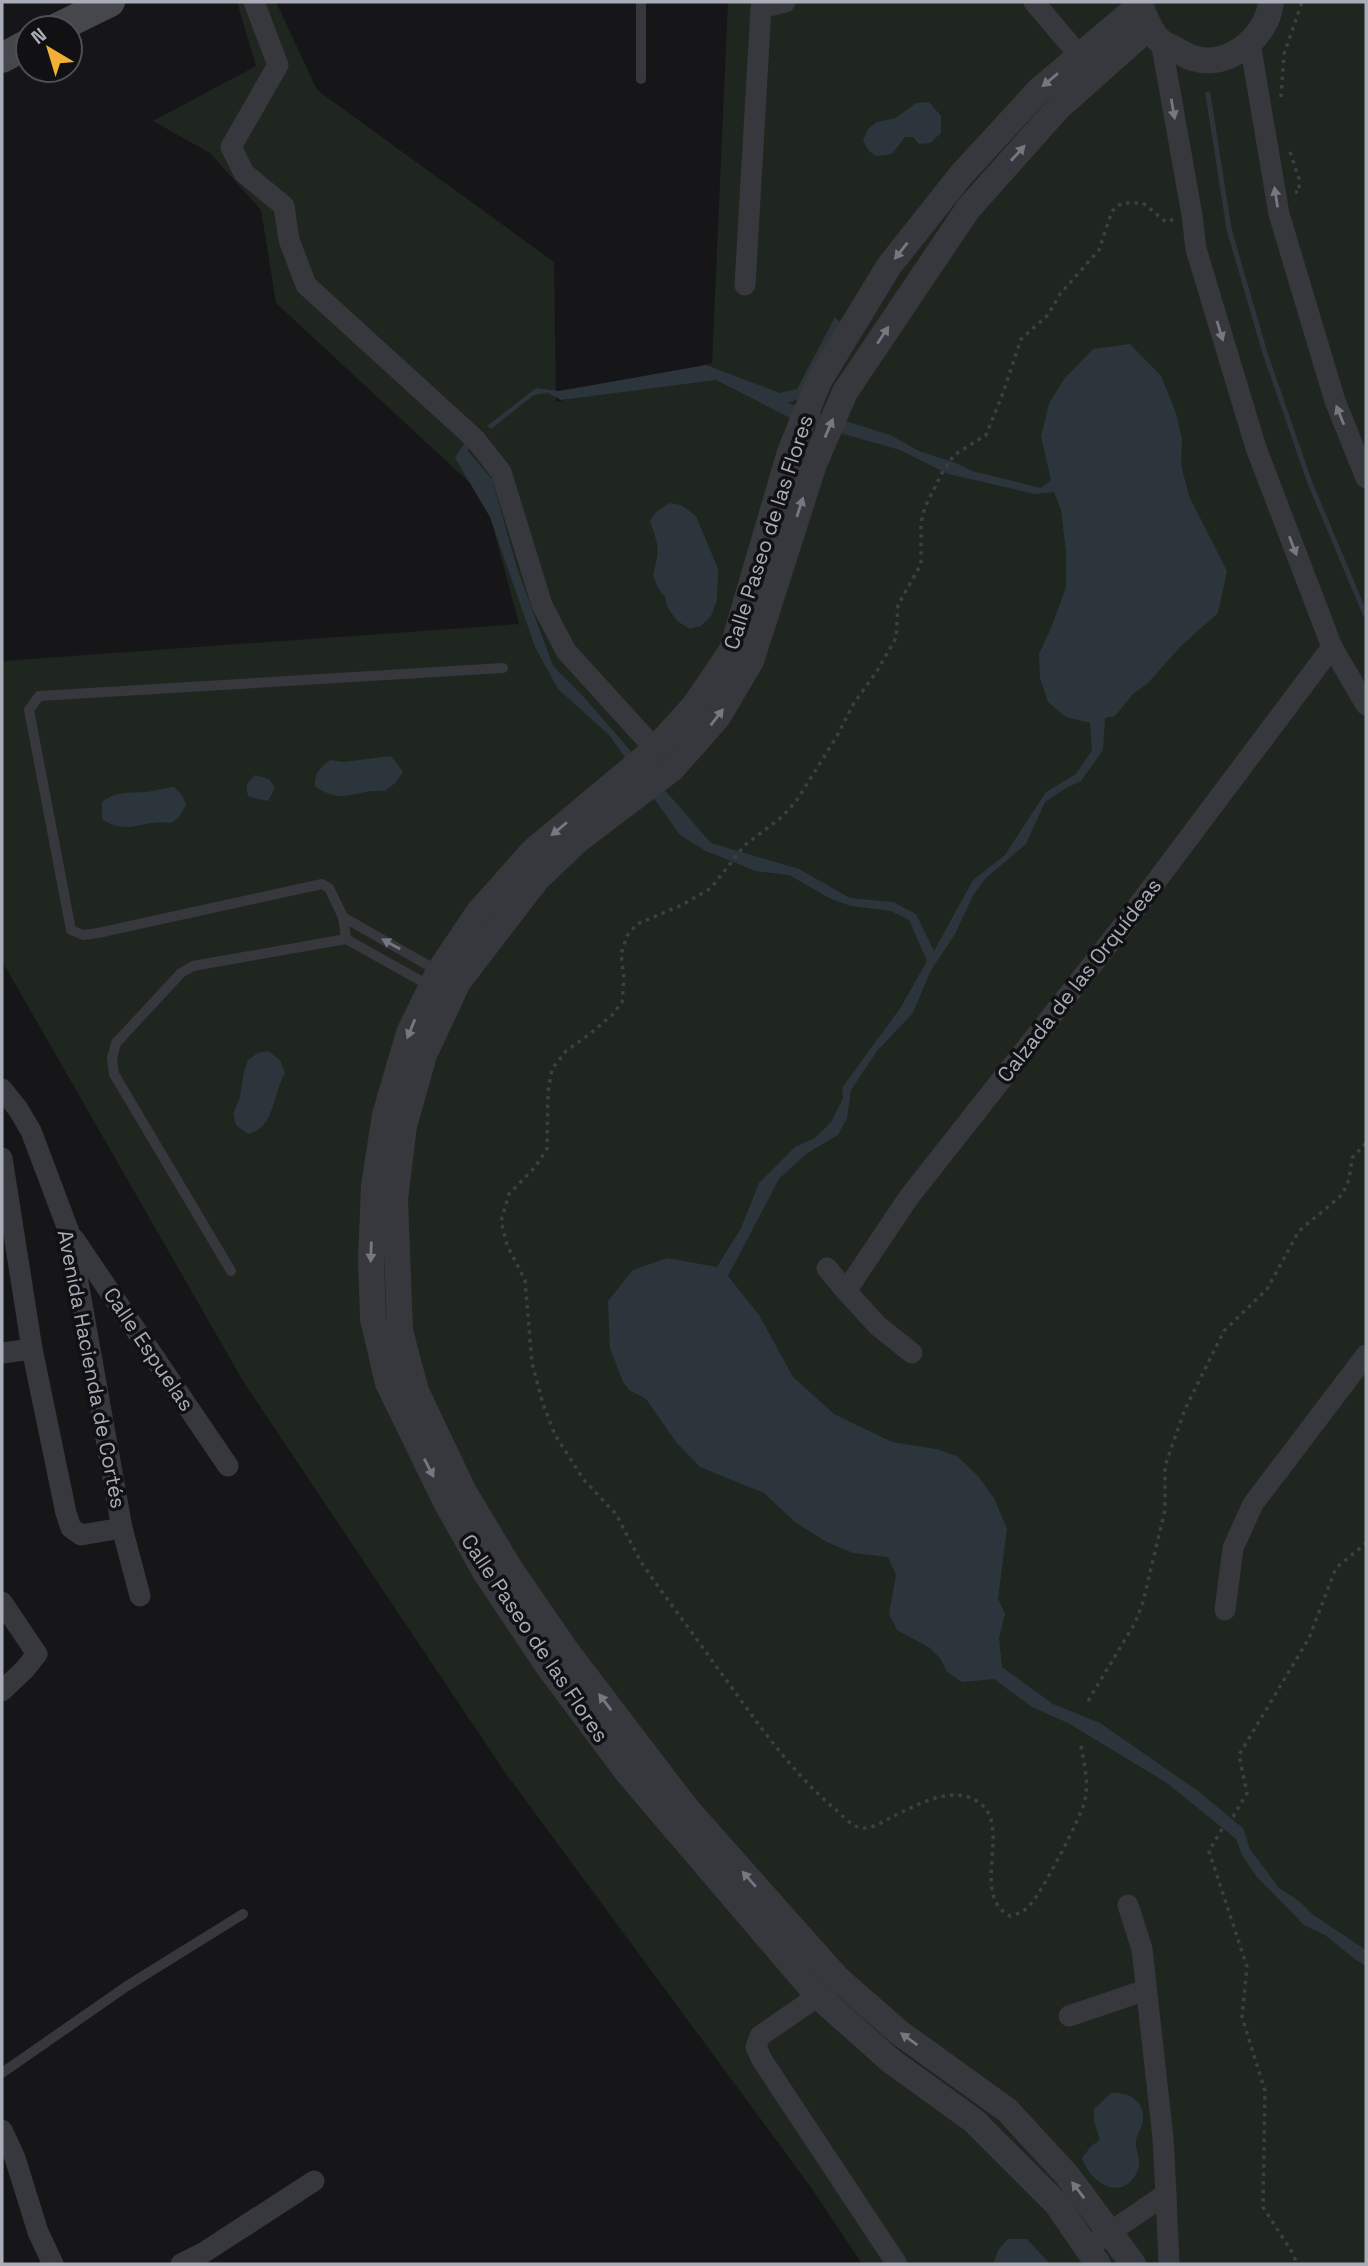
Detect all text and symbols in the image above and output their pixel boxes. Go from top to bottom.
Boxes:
north arrow [14,14,84,84]
text: N [26,22,52,50]
one-way arrow [1042,72,1059,87]
one-way arrow [1168,98,1179,120]
one-way arrow [1010,144,1026,162]
one-way arrow [1270,186,1281,208]
one-way arrow [894,242,908,260]
one-way arrow [1216,320,1226,341]
one-way arrow [876,326,890,344]
one-way arrow [1334,404,1345,425]
street label: Calle Paseo de las Flores [717,411,819,653]
one-way arrow [824,418,835,439]
one-way arrow [795,496,806,517]
one-way arrow [1288,535,1299,556]
one-way arrow [709,708,723,726]
one-way arrow [551,821,569,836]
street label: Calzada de las Orquídeas [991,873,1167,1087]
one-way arrow [381,938,401,950]
one-way arrow [406,1019,417,1040]
street label: Avenida Hacienda de Cortés [52,1227,132,1511]
one-way arrow [366,1241,377,1263]
street label: Calle Espuelas [98,1282,200,1416]
one-way arrow [423,1458,435,1478]
street label: Calle Paseo de las Flores [455,1529,615,1747]
one-way arrow [599,1693,613,1711]
one-way arrow [742,1870,757,1887]
one-way arrow [900,2033,918,2047]
one-way arrow [1071,2181,1085,2199]

